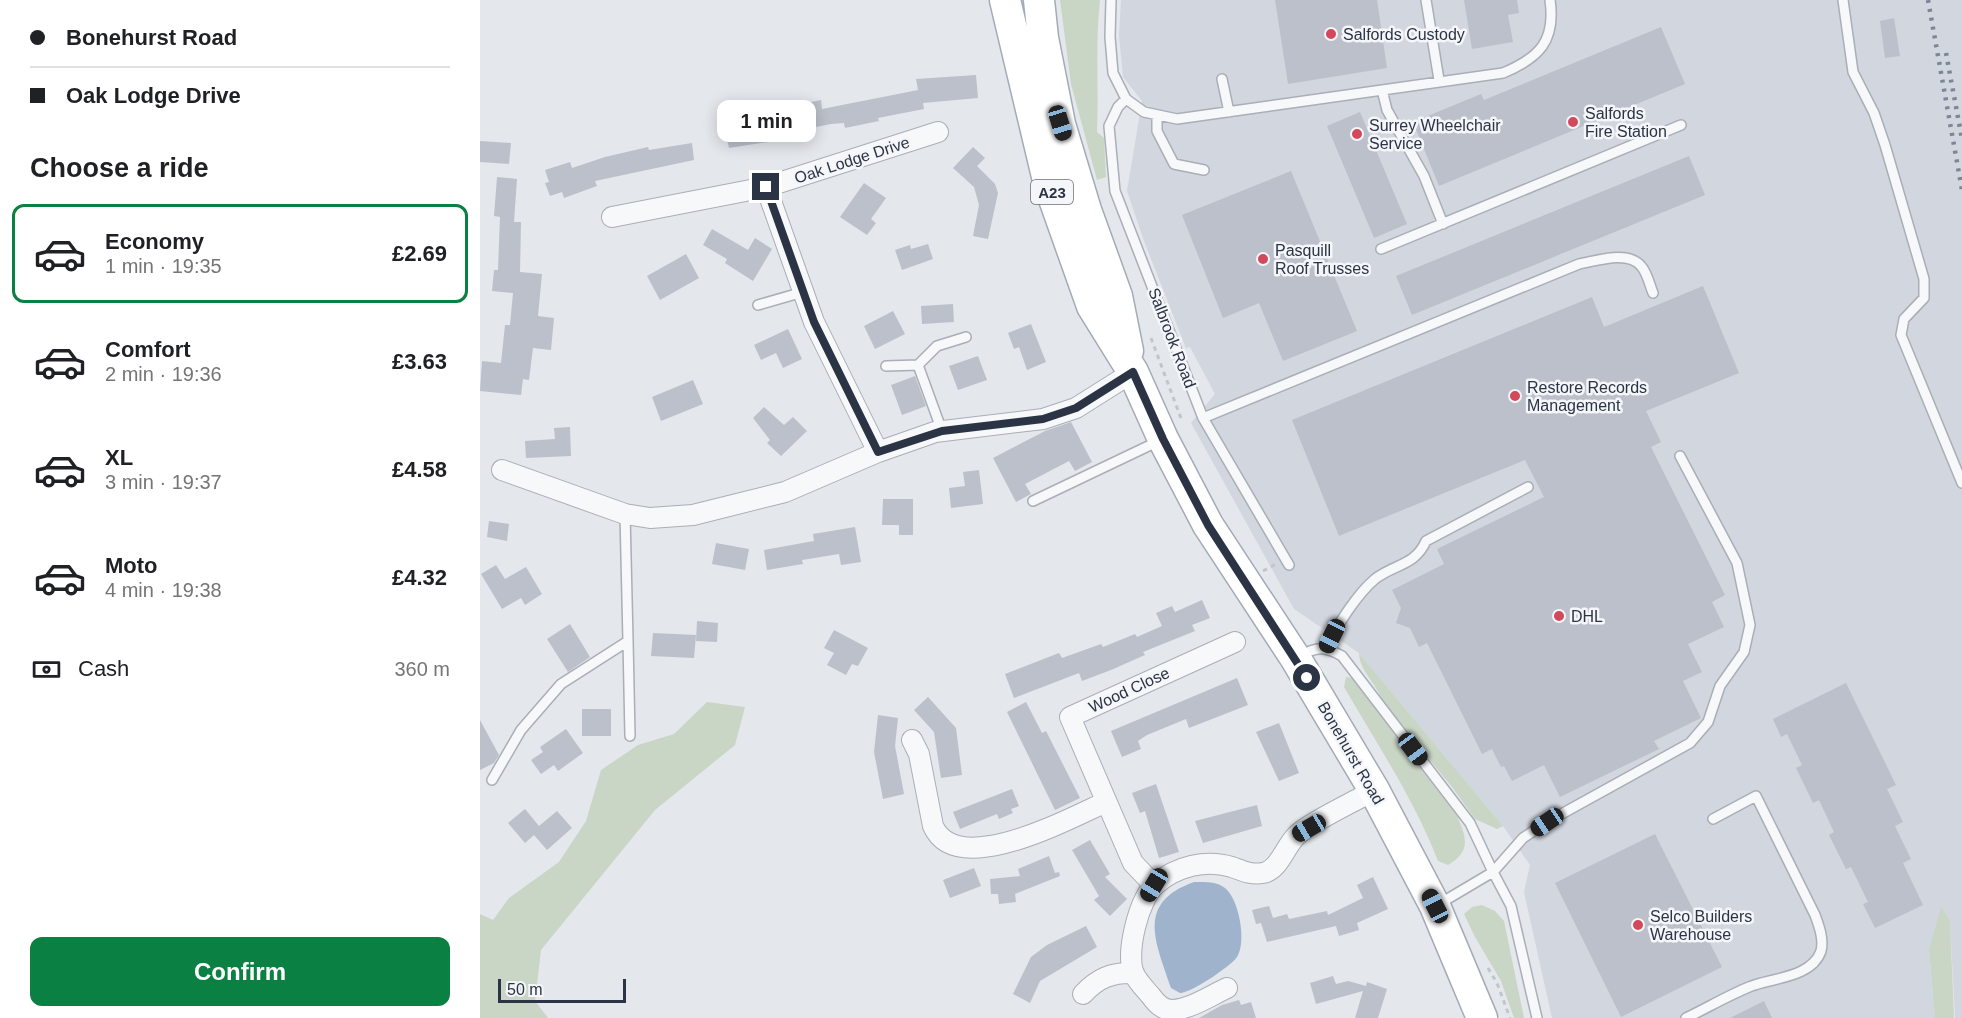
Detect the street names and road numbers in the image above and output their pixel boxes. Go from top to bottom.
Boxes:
street label: Oak Lodge Drive [792,133,912,187]
road number: A23 [1031,180,1073,204]
street label: Salbrook Road [1145,286,1199,390]
street label: Wood Close [1086,664,1172,716]
street label: Bonehurst Road [1315,699,1387,807]

